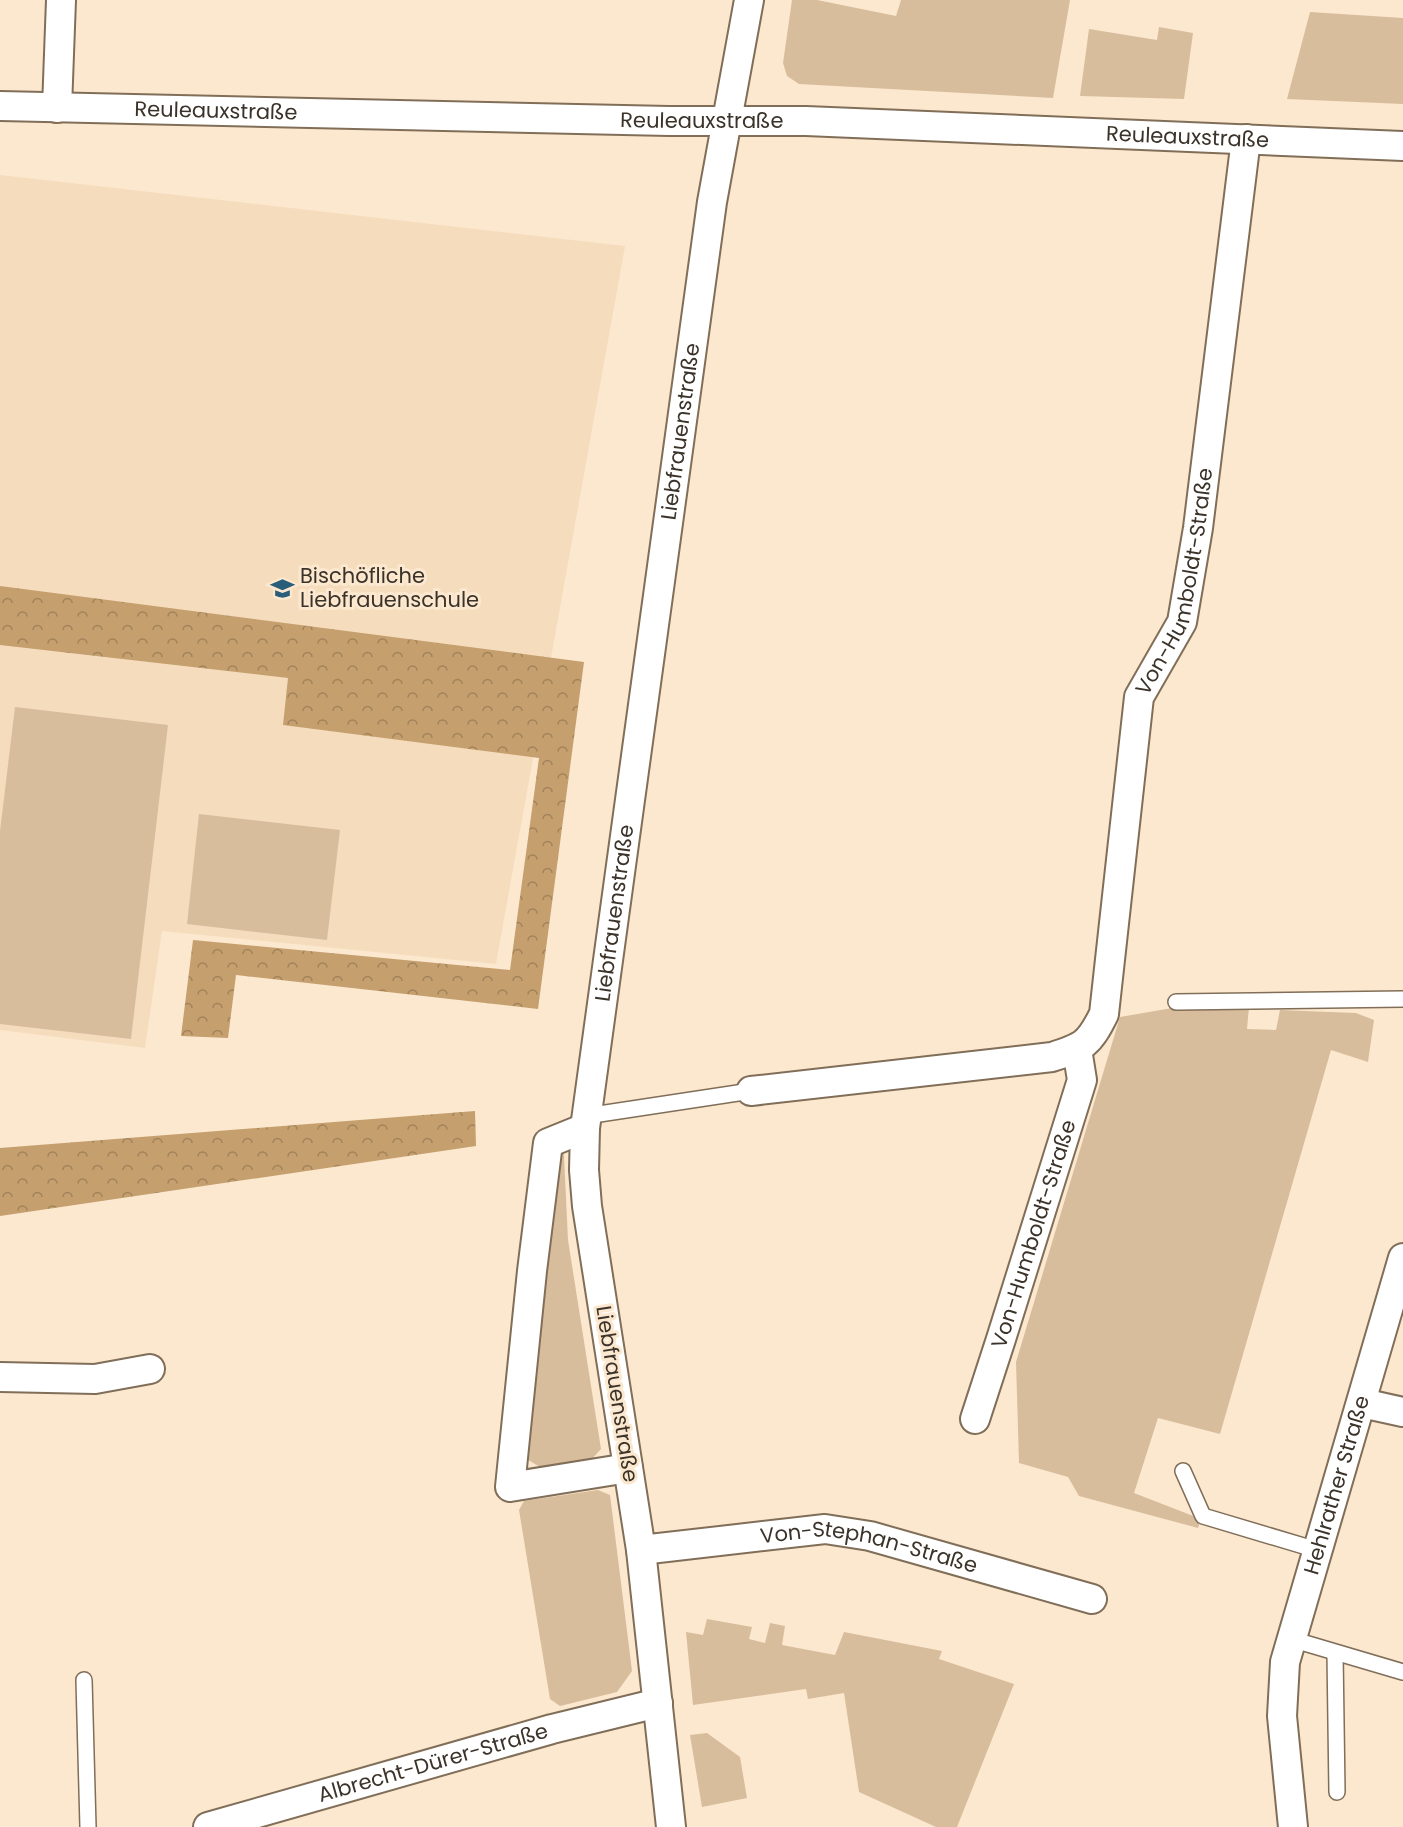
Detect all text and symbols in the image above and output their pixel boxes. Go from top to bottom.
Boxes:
street label: Reuleauxstraße [134,94,298,127]
street label: Reuleauxstraße [620,105,783,135]
street label: Reuleauxstraße [1105,119,1270,154]
street label: Liebfrauenstraße [654,341,707,522]
street label: Von-Humboldt-Straße [1128,466,1219,700]
place label: Bischöfliche Liebfrauenschule [300,561,479,614]
school or university icon: Bischöfliche Liebfrauenschule [269,575,295,601]
street label: Liebfrauenstraße [588,823,640,1003]
street label: Von-Humboldt-Straße [984,1116,1083,1352]
street label: Liebfrauenstraße [589,1304,646,1484]
street label: Hehlrather Straße [1296,1392,1376,1578]
street label: Von-Stephan-Straße [759,1514,981,1580]
street label: Albrecht-Dürer-Straße [315,1716,551,1809]

